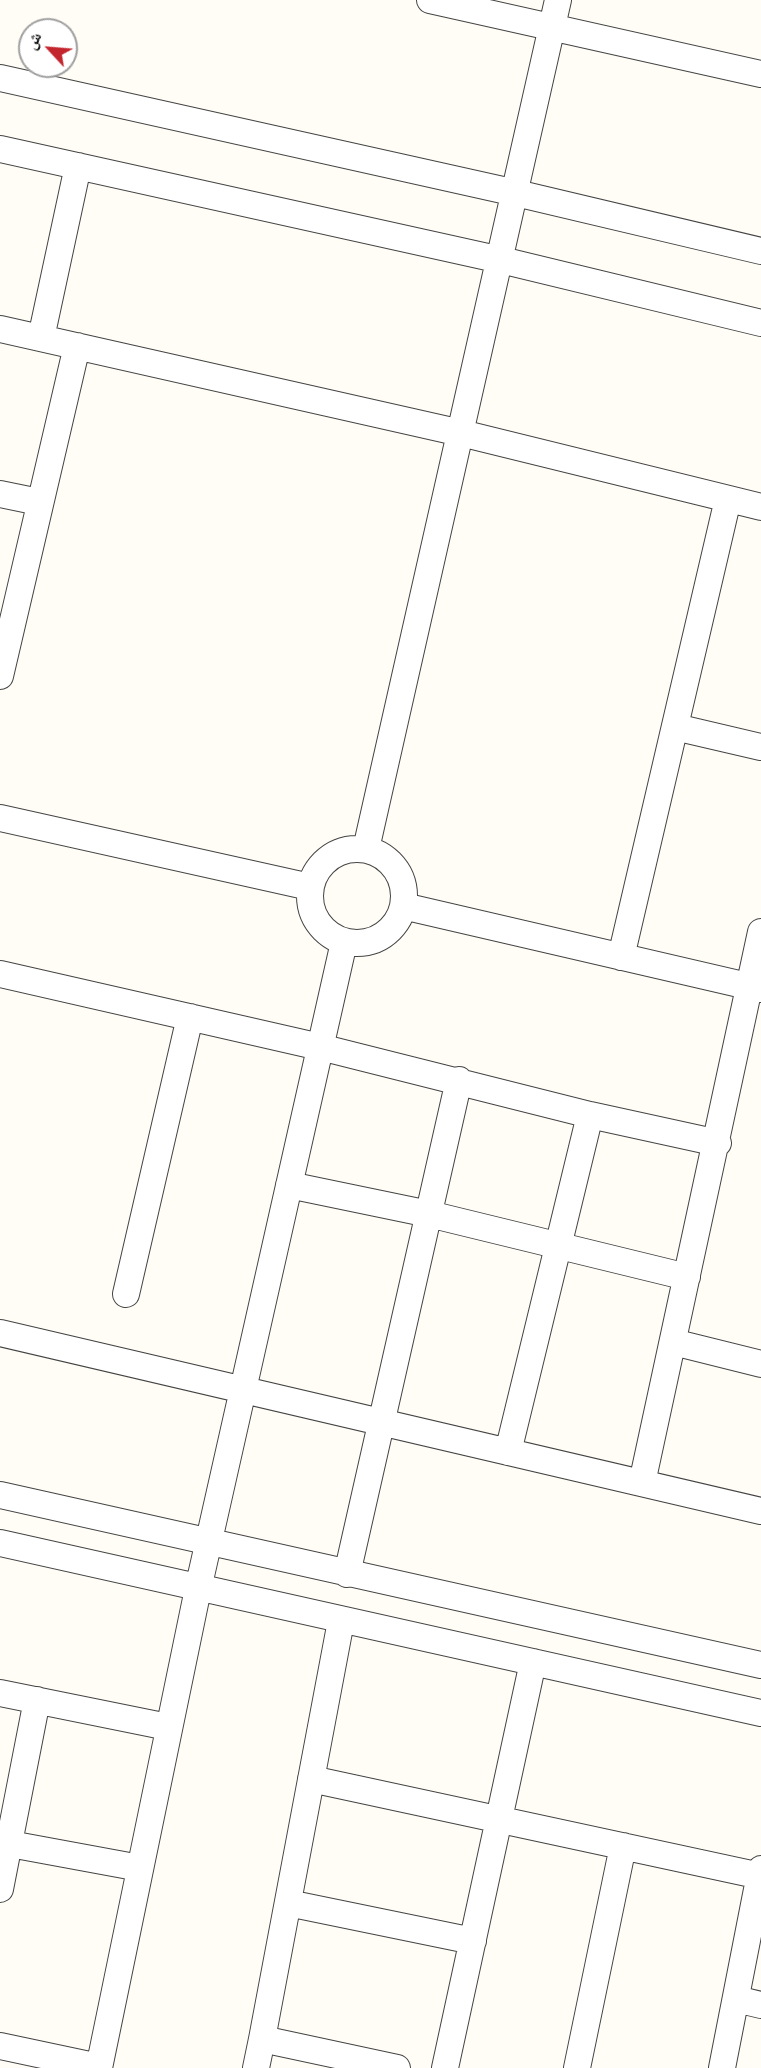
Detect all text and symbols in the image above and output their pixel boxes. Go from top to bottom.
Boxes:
north arrow [18,18,78,78]
text: ش [21,29,45,53]

